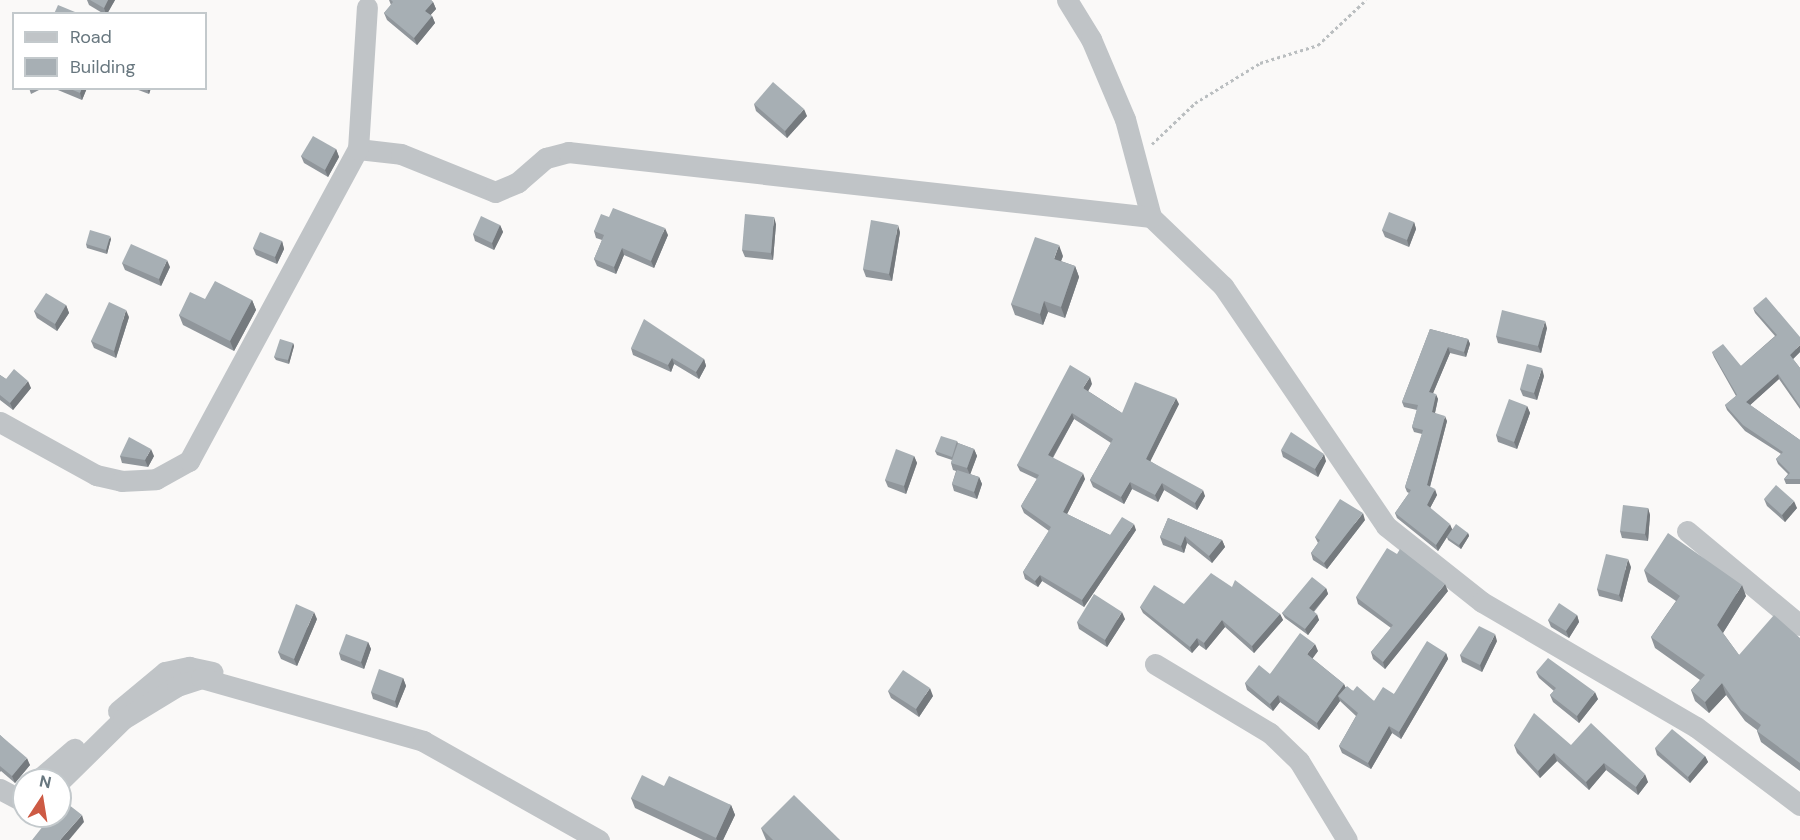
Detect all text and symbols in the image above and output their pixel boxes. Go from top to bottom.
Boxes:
legend [12,12,207,90]
text: Road [70,25,112,49]
text: Building [70,55,135,79]
north arrow [12,768,72,828]
text: N [38,770,53,793]

